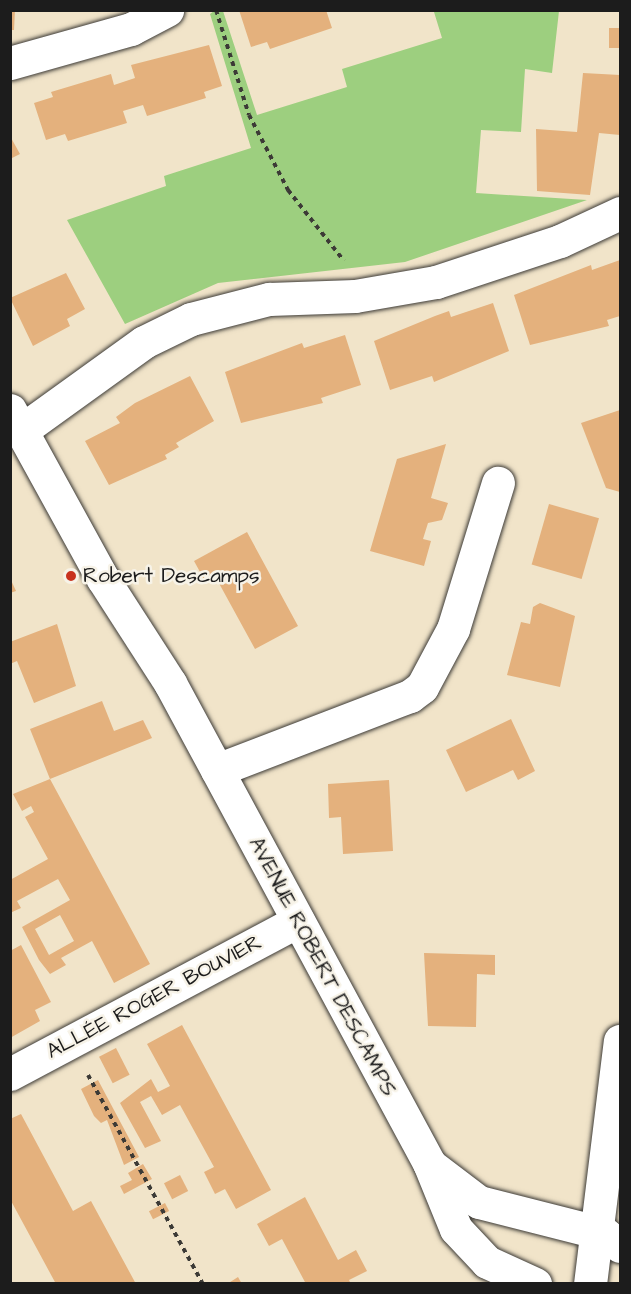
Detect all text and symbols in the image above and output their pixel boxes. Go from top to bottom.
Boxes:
place label: Robert Descamps [83,563,259,589]
marker: Robert Descamps [64,569,78,583]
street label: AVENUE ROBERT DESCAMPS [243,833,401,1101]
street label: ALLÉE ROGER BOUVIER [42,930,266,1064]

